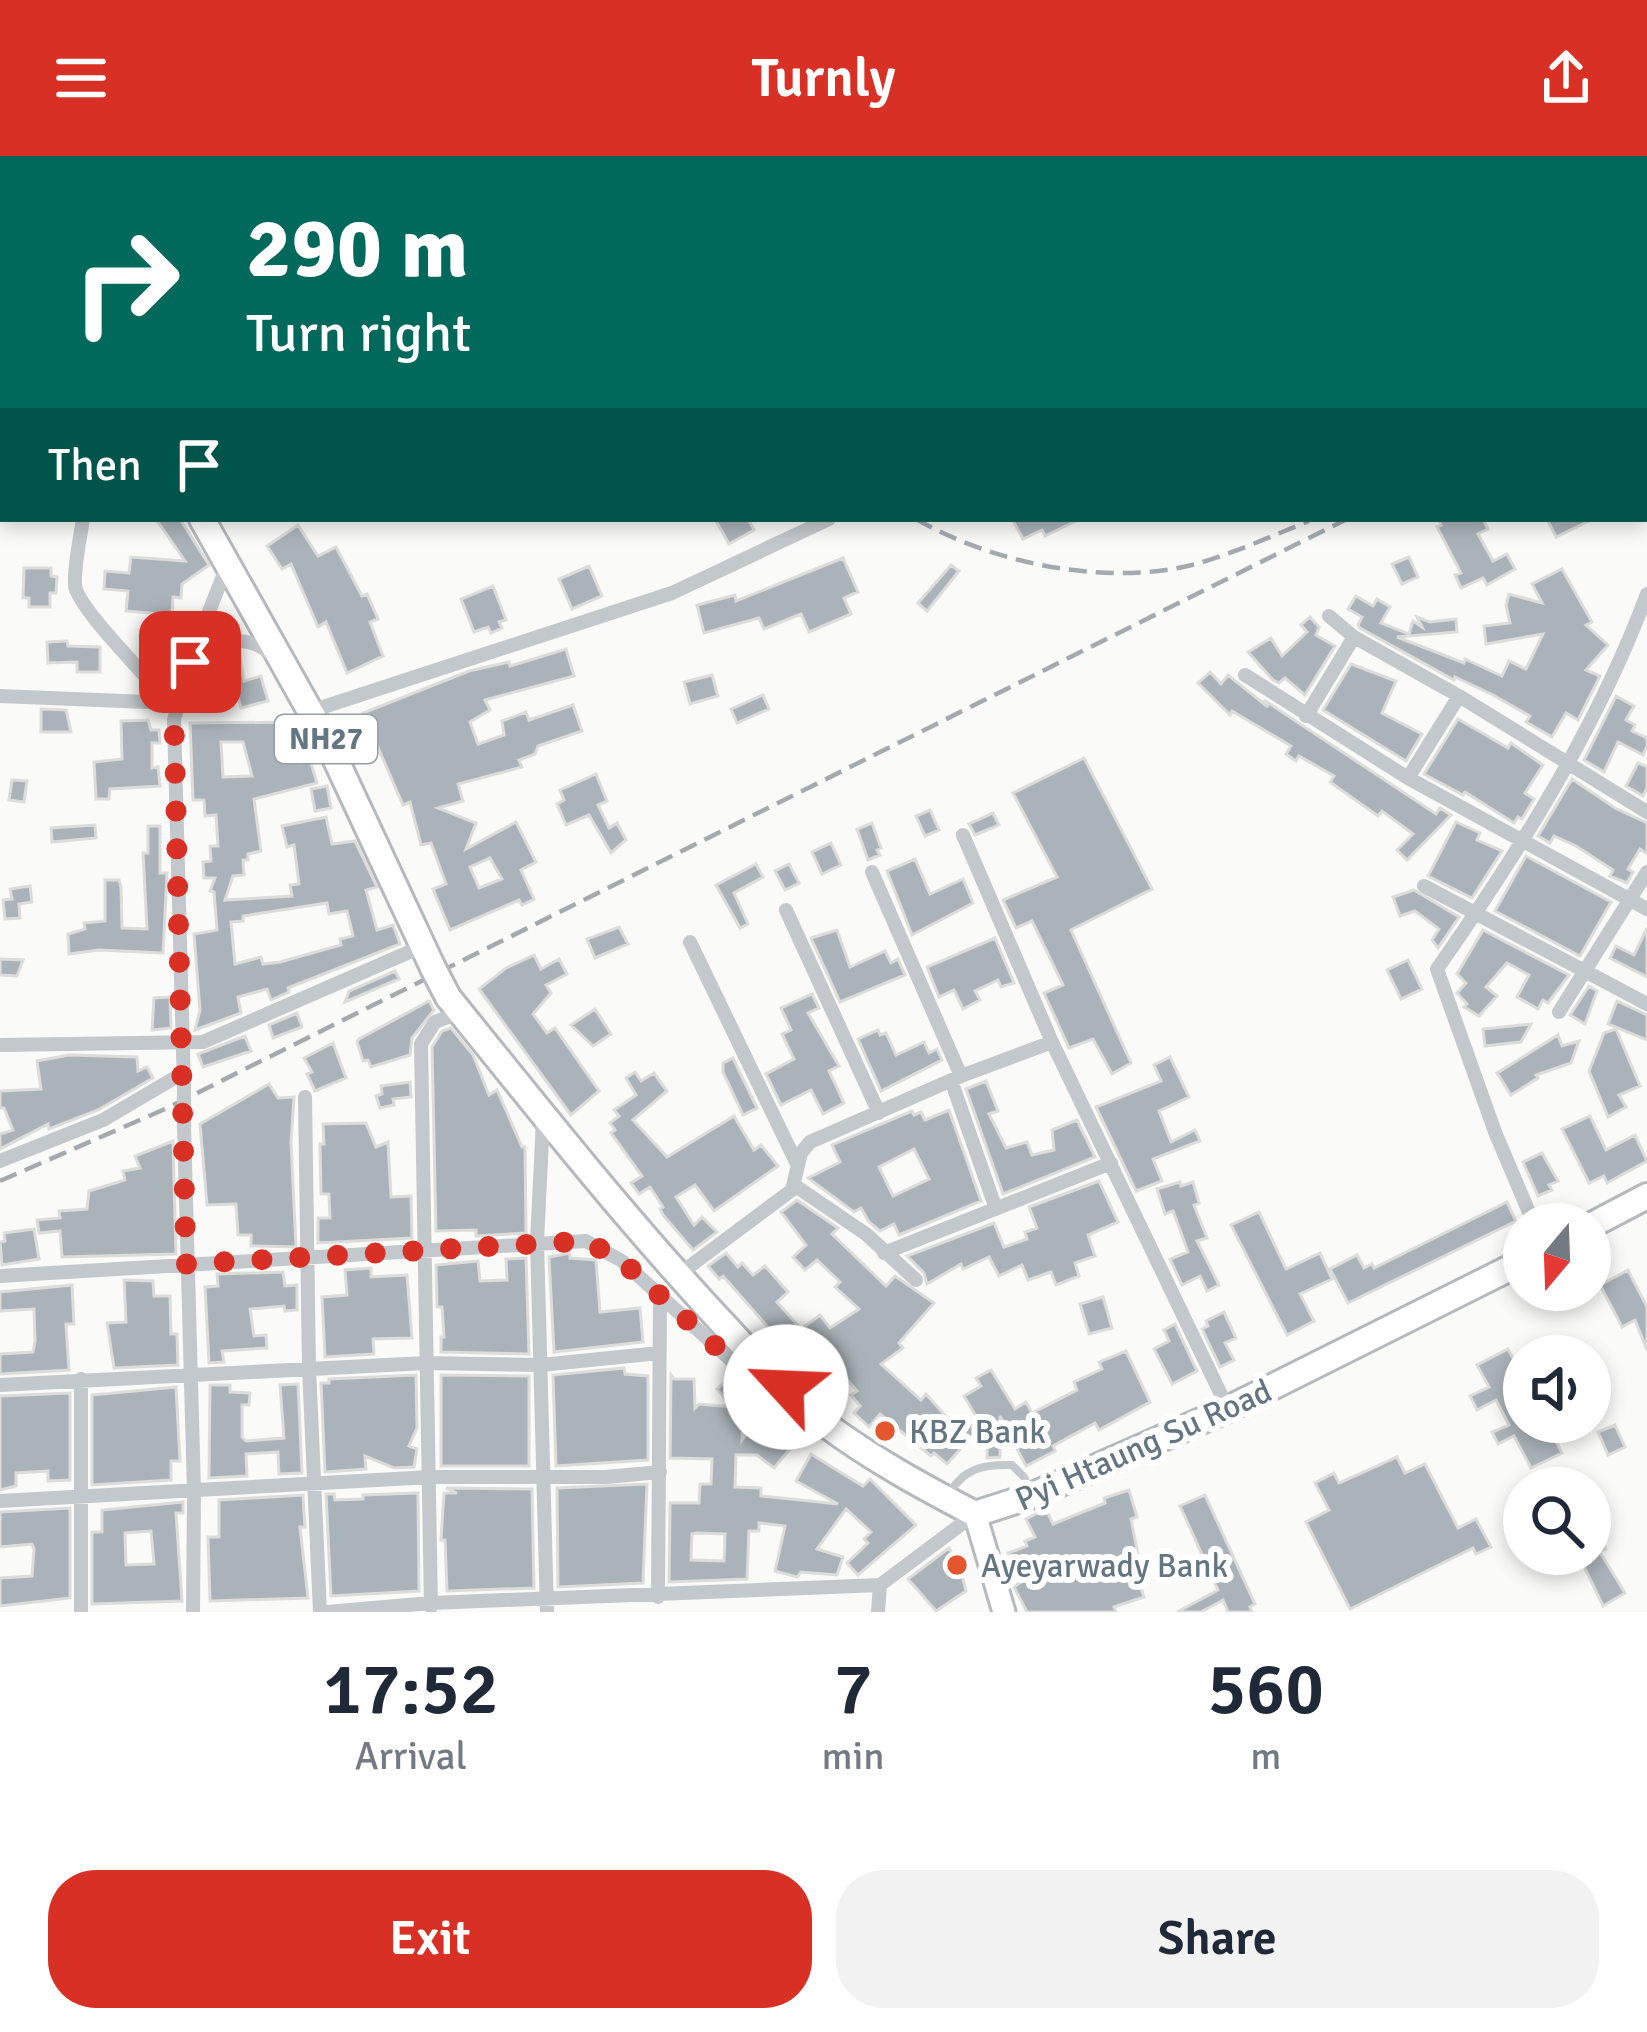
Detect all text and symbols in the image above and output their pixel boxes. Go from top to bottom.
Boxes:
icon: menu [48,45,114,111]
text: Turnly [751,45,896,112]
icon: share [1533,45,1599,111]
text: 290 m [246,197,468,301]
icon: right [48,204,204,360]
text: Turn right [246,300,471,367]
icon: arrive [166,432,232,498]
text: Then [48,438,142,493]
pin [139,611,241,713]
icon: arrive [157,629,223,695]
road number: NH27 [275,715,377,763]
north arrow [1503,1203,1611,1311]
map controls [1503,1203,1611,1575]
position arrow [723,1324,849,1450]
button: sound [1503,1335,1611,1443]
street label: Pyi Htaung Su Road [1009,1370,1278,1520]
place label: KBZ Bank [909,1412,1046,1453]
marker: KBZ Bank [872,1418,898,1444]
button: search [1503,1467,1611,1575]
place label: Ayeyarwady Bank [981,1546,1228,1587]
marker: Ayeyarwady Bank [944,1552,970,1578]
text: 17:52 [323,1645,499,1734]
text: 7 [834,1645,873,1734]
text: 560 [1207,1645,1324,1734]
text: Arrival [355,1732,467,1780]
text: min [822,1732,885,1780]
text: m [1250,1732,1281,1780]
button: Exit [48,1870,812,2008]
button: Share [836,1870,1599,2008]

